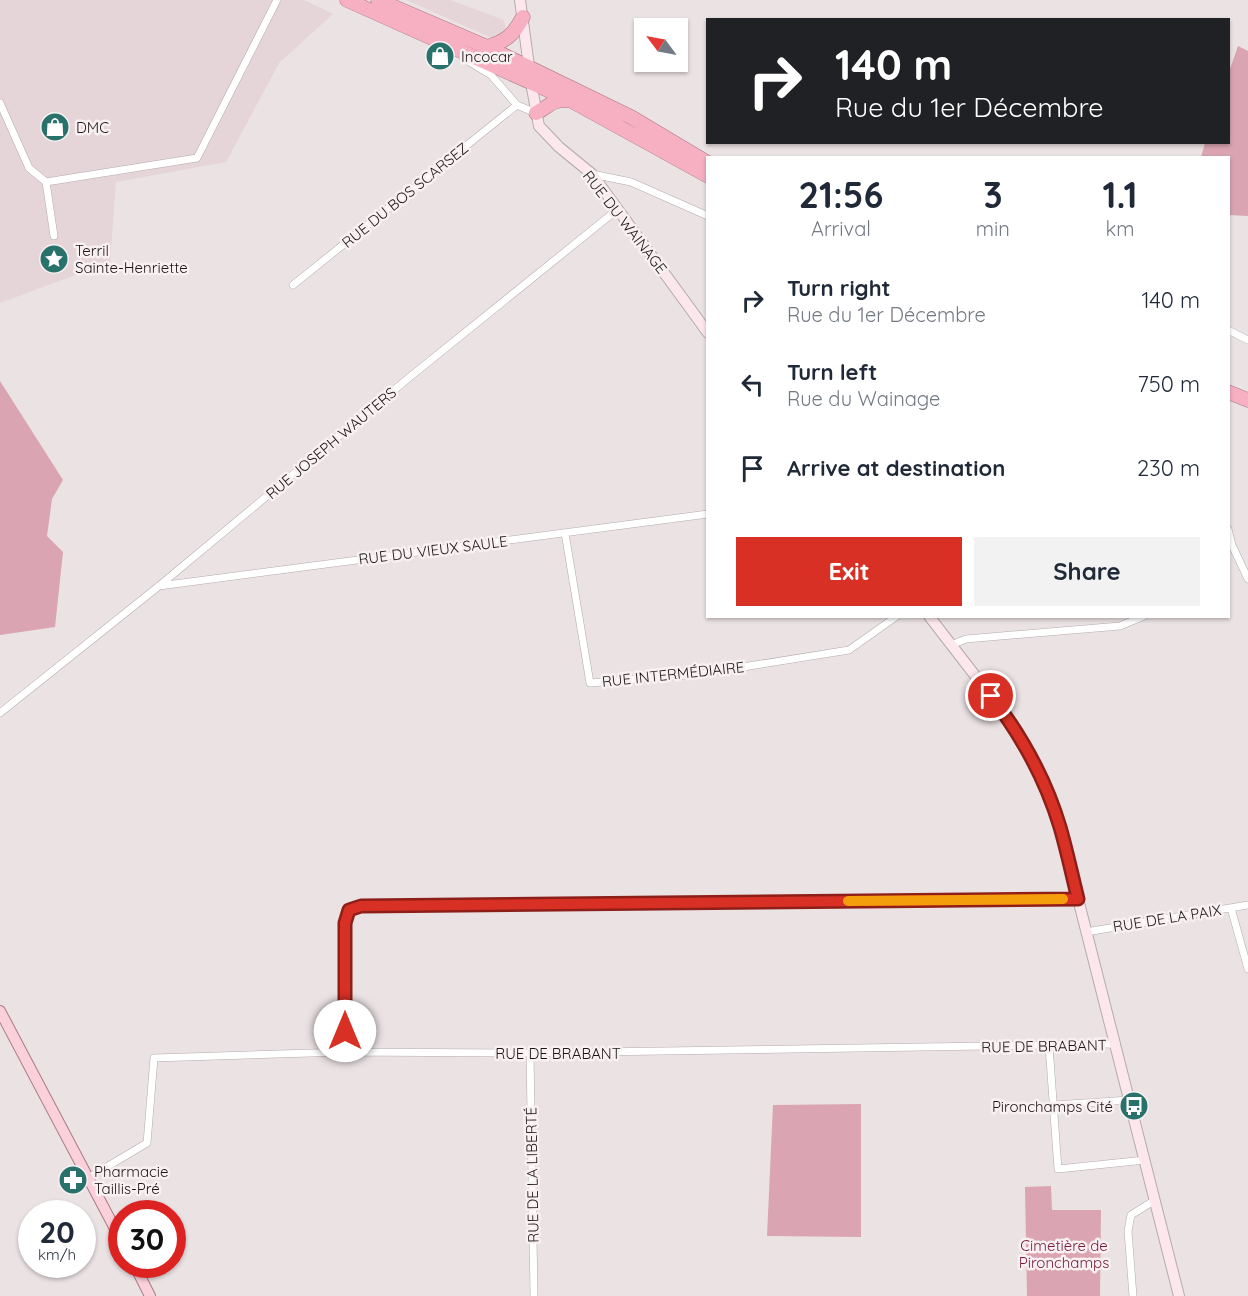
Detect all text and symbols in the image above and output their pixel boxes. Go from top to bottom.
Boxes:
north arrow [634,18,688,72]
map controls [634,18,688,72]
text: 140 m [835,38,952,91]
shop icon: Incocar [424,40,456,72]
icon: right [736,42,814,120]
place label: Incocar [461,47,513,66]
text: Rue du 1er Décembre [835,90,1104,124]
shop icon: DMC [39,111,71,143]
place label: DMC [76,118,109,137]
street label: RUE DU BOS SCARSEZ [338,138,472,252]
street label: RUE DU WAINAGE [579,167,671,277]
text: 21:56 [798,172,883,217]
text: 3 [983,172,1003,217]
text: 1.1 [1102,172,1138,217]
text: Arrival [811,216,871,241]
text: min [976,216,1010,241]
text: km [1105,216,1134,241]
place label: Terril Sainte-Henriette [75,241,188,277]
place icon: Terril Sainte-Henriette [38,243,70,275]
text: Turn right [787,274,891,302]
icon: right [736,284,769,317]
text: 140 m [1141,286,1200,314]
text: Rue du 1er Décembre [787,302,986,327]
text: Turn left [787,358,877,386]
icon: left [736,368,769,401]
text: 750 m [1138,370,1200,398]
street label: RUE JOSEPH WAUTERS [262,383,400,503]
text: Rue du Wainage [787,386,940,411]
icon: arrive [736,452,769,485]
text: Arrive at destination [787,454,1005,482]
text: 230 m [1137,454,1200,482]
street label: RUE DU VIEUX SAULE [357,531,509,569]
button: Exit [736,537,962,606]
button: Share [974,537,1200,606]
street label: RUE INTERMÉDIAIRE [601,657,745,691]
pin [965,670,1016,721]
icon: arrive [974,679,1007,712]
street label: RUE DE LA PAIX [1112,900,1222,936]
position arrow [313,999,377,1063]
street label: RUE DE BRABANT [981,1035,1107,1057]
street label: RUE DE BRABANT [495,1044,621,1063]
bus stop icon: Pironchamps Cité [1118,1090,1150,1122]
place label: Pironchamps Cité [992,1097,1113,1116]
street label: RUE DE LA LIBERTÉ [521,1107,543,1243]
place label: Pharmacie Taillis-Pré [94,1162,169,1198]
pharmacy icon: Pharmacie Taillis-Pré [57,1164,89,1196]
speed limit sign: 30 [108,1200,186,1278]
text: 20 [39,1213,75,1251]
park label: Cimetière de Pironchamps [1019,1236,1109,1272]
text: km/h [38,1245,76,1264]

